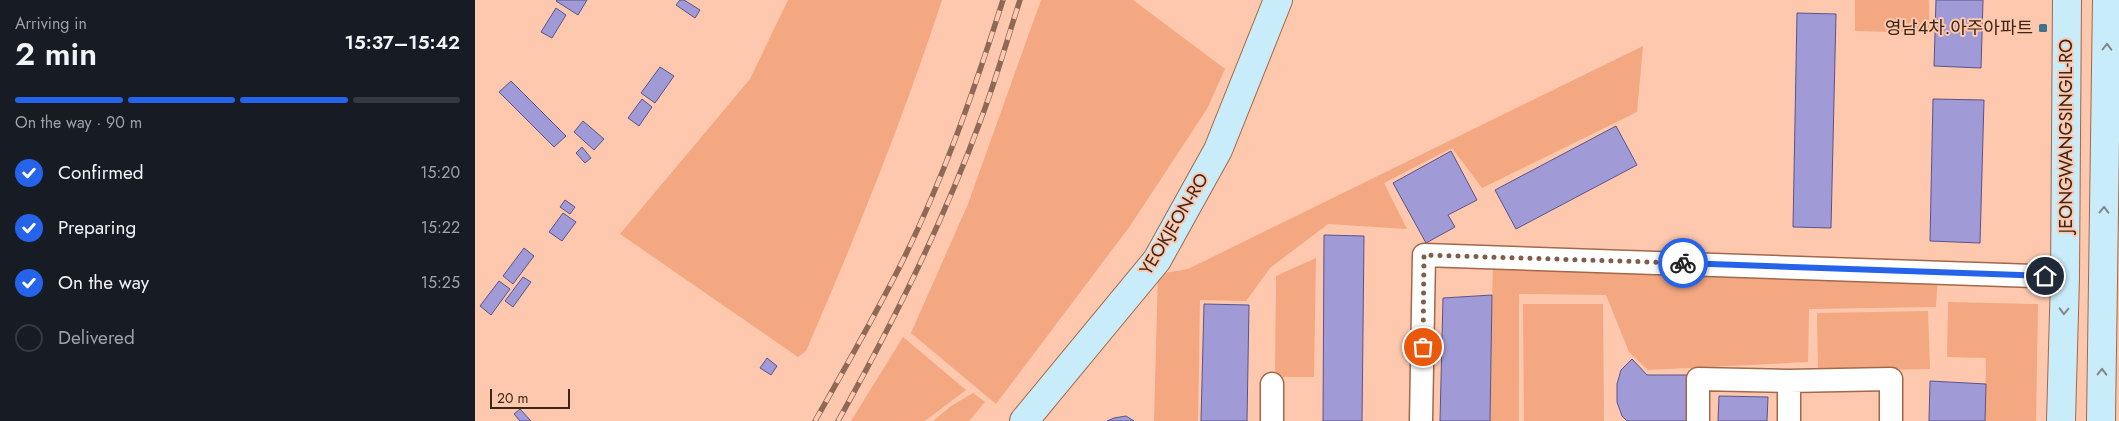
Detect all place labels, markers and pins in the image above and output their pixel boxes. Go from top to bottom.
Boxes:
place label: 영남4차.아주아파트 [1885,15,2033,41]
marker: 영남4차.아주아파트 [2037,22,2049,34]
pin [2024,255,2066,297]
pin [1402,326,1444,368]

